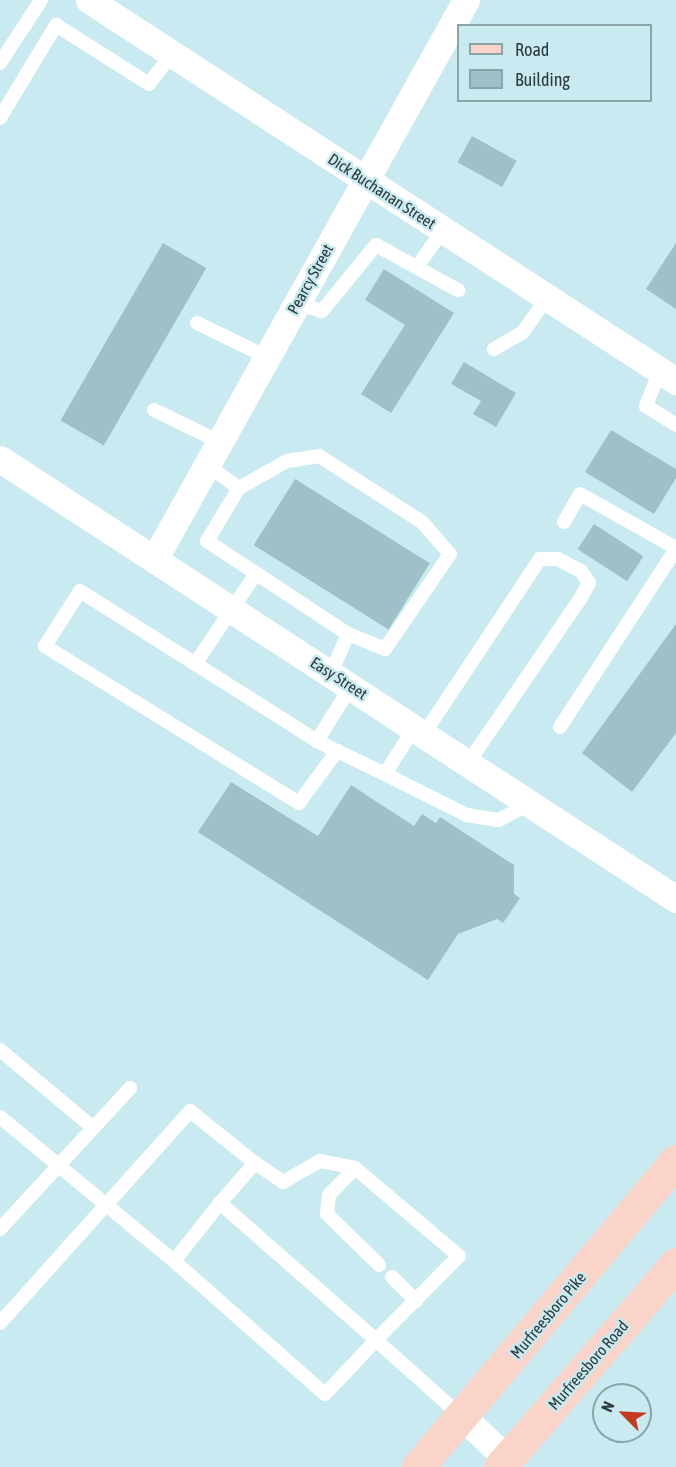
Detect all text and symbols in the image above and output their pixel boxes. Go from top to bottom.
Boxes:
legend [457,24,652,102]
text: Road [515,39,549,60]
text: Building [515,69,570,90]
street label: Dick Buchanan Street [325,149,439,233]
street label: Pearcy Street [283,241,337,317]
street label: Easy Street [307,653,371,703]
street label: Murfreesboro Pike [506,1268,590,1362]
street label: Murfreesboro Road [544,1316,632,1414]
north arrow [592,1383,652,1443]
text: N [597,1399,618,1414]

